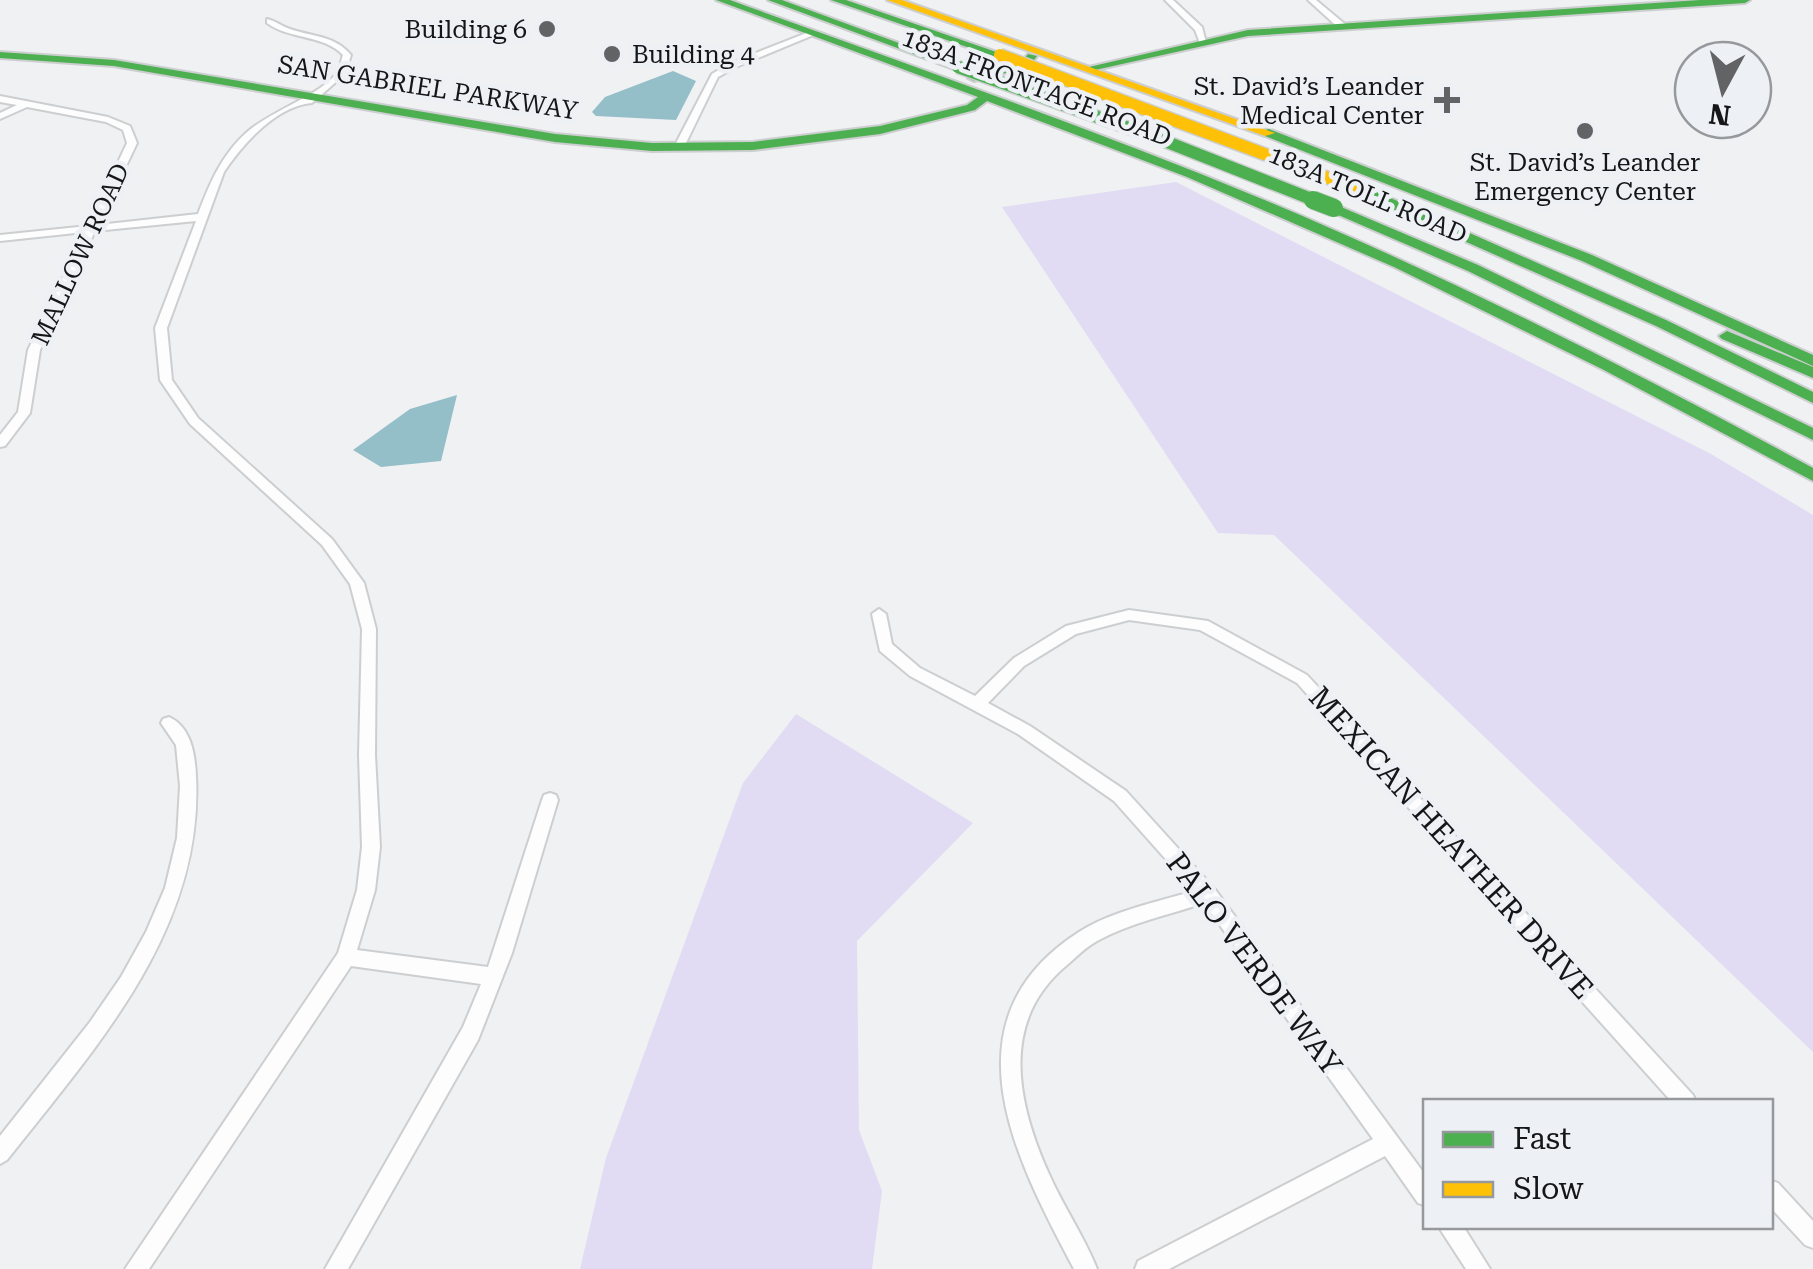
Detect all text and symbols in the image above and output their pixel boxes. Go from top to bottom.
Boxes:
place label: Building 6 [405,15,527,44]
marker: Building 6 [536,18,558,40]
street label: 183A FRONTAGE ROAD [898,23,1175,152]
place label: Building 4 [632,40,754,69]
north arrow [1673,40,1773,140]
marker: Building 4 [601,43,623,65]
street label: SAN GABRIEL PARKWAY [276,49,580,126]
place label: St. David’s Leander Medical Center [1194,72,1424,130]
marker: St. David’s Leander Medical Center [1434,87,1460,113]
text: N [1707,97,1733,132]
marker: St. David’s Leander Emergency Center [1574,120,1596,142]
street label: 183A TOLL ROAD [1264,140,1471,249]
place label: St. David’s Leander Emergency Center [1470,148,1700,206]
street label: MALLOW ROAD [26,159,135,350]
street label: MEXICAN HEATHER DRIVE [1302,680,1601,1006]
street label: PALO VERDE WAY [1159,846,1350,1082]
legend [1423,1099,1773,1229]
text: Fast [1513,1121,1571,1156]
text: Slow [1513,1171,1584,1206]

